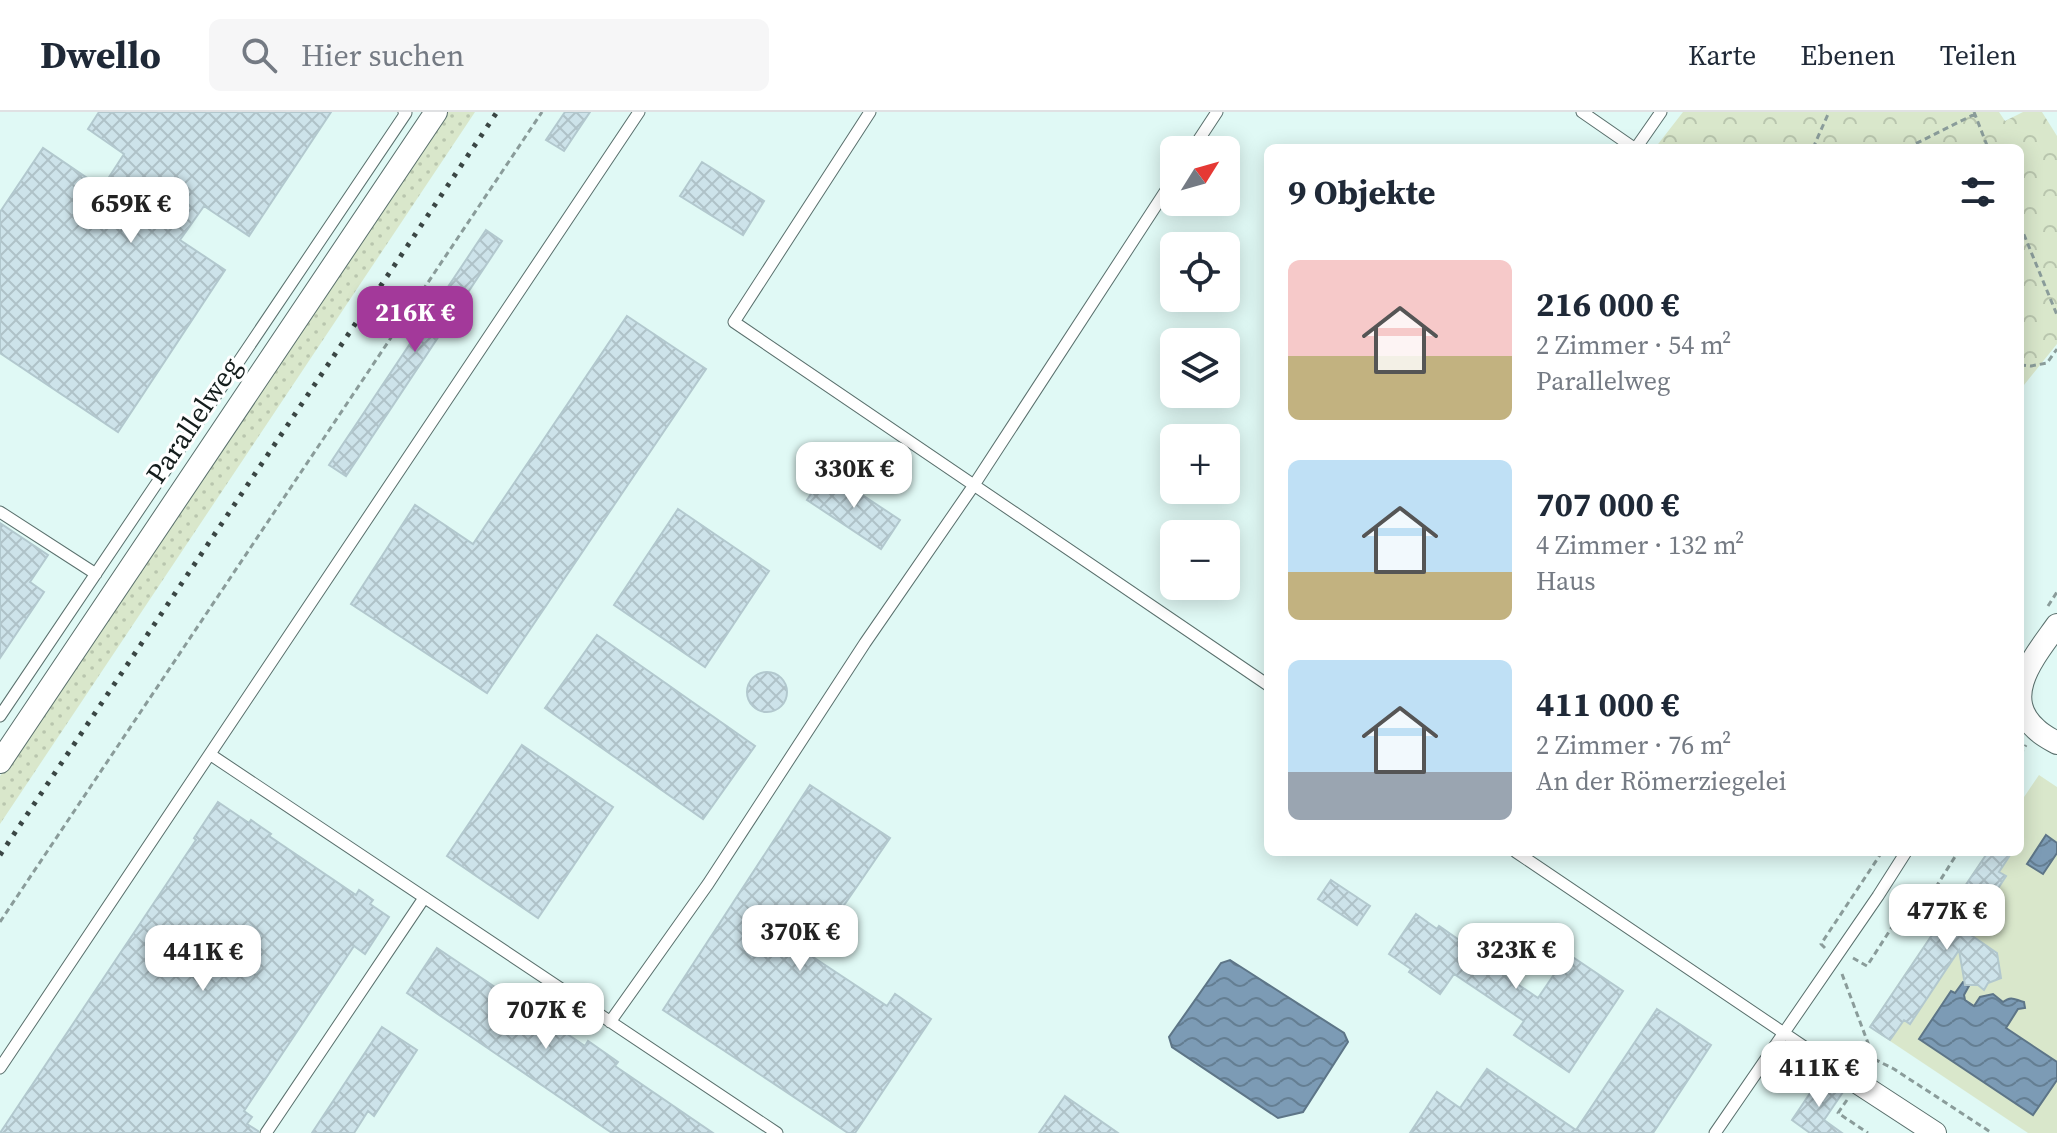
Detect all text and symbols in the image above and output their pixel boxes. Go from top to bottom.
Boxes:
search box [209,19,769,91]
text: Dwello [40,29,161,81]
icon: search [237,33,281,77]
text: Hier suchen [301,35,465,76]
text: Karte [1688,36,1756,74]
text: Ebenen [1800,36,1896,74]
text: Teilen [1940,36,2017,74]
north arrow [1160,136,1240,216]
map controls [1160,136,1240,600]
text: 9 Objekte [1288,169,1436,215]
icon: filters [1956,170,2000,214]
pin: 659K € [66,177,196,245]
text: 659K € [91,185,171,221]
button: locate [1160,232,1240,312]
text: 216 000 € [1536,281,1680,327]
pin: 216K € [350,286,480,354]
icon: home [1352,292,1448,388]
text: 216K € [375,294,455,330]
text: 2 Zimmer · 54 m² [1536,327,1731,363]
button: layers [1160,328,1240,408]
street label: Parallelweg [137,349,249,491]
text: Parallelweg [1536,363,1670,399]
button: + [1160,424,1240,504]
pin: 330K € [789,442,919,510]
text: 330K € [814,450,894,486]
text: 707 000 € [1536,481,1680,527]
icon: home [1352,492,1448,588]
button: − [1160,520,1240,600]
text: 4 Zimmer · 132 m² [1536,527,1744,563]
text: Haus [1536,563,1596,599]
text: 411 000 € [1536,681,1680,727]
icon: home [1352,692,1448,788]
text: 2 Zimmer · 76 m² [1536,727,1731,763]
text: An der Römerziegelei [1536,763,1787,799]
pin: 477K € [1882,884,2012,952]
text: 477K € [1907,892,1987,928]
pin: 370K € [735,905,865,973]
text: 370K € [760,913,840,949]
pin: 323K € [1451,923,1581,991]
pin: 441K € [138,925,268,993]
text: 323K € [1476,931,1556,967]
text: 441K € [163,933,243,969]
pin: 707K € [481,983,611,1051]
text: 707K € [506,991,586,1027]
pin: 411K € [1754,1041,1884,1109]
text: 411K € [1779,1049,1859,1085]

